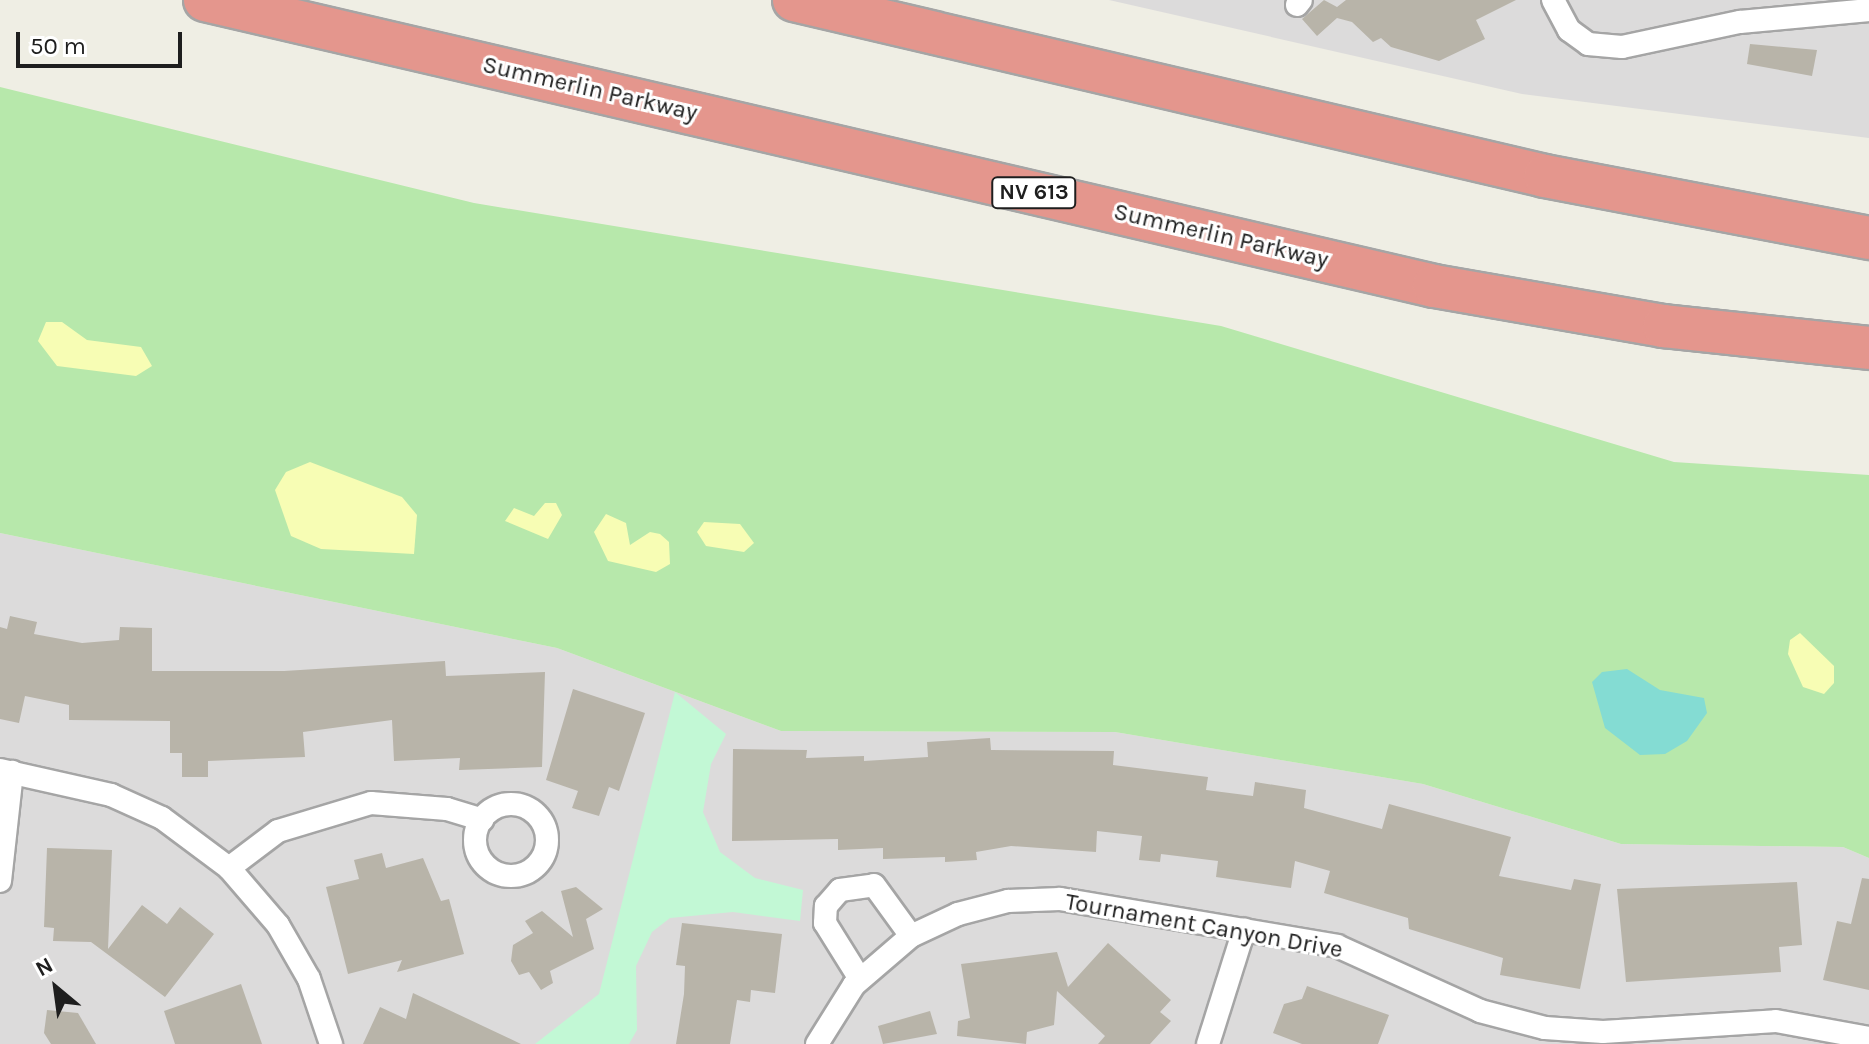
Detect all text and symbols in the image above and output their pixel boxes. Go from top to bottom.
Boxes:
scale bar [20,16,186,66]
text: 50 m [30,32,86,60]
street label: Summerlin Parkway [480,50,700,128]
road number: NV 613 [990,175,1078,211]
street label: Summerlin Parkway [1111,197,1331,275]
street label: Tournament Canyon Drive [1063,887,1345,965]
north arrow [16,948,96,1028]
text: N [31,952,58,982]

